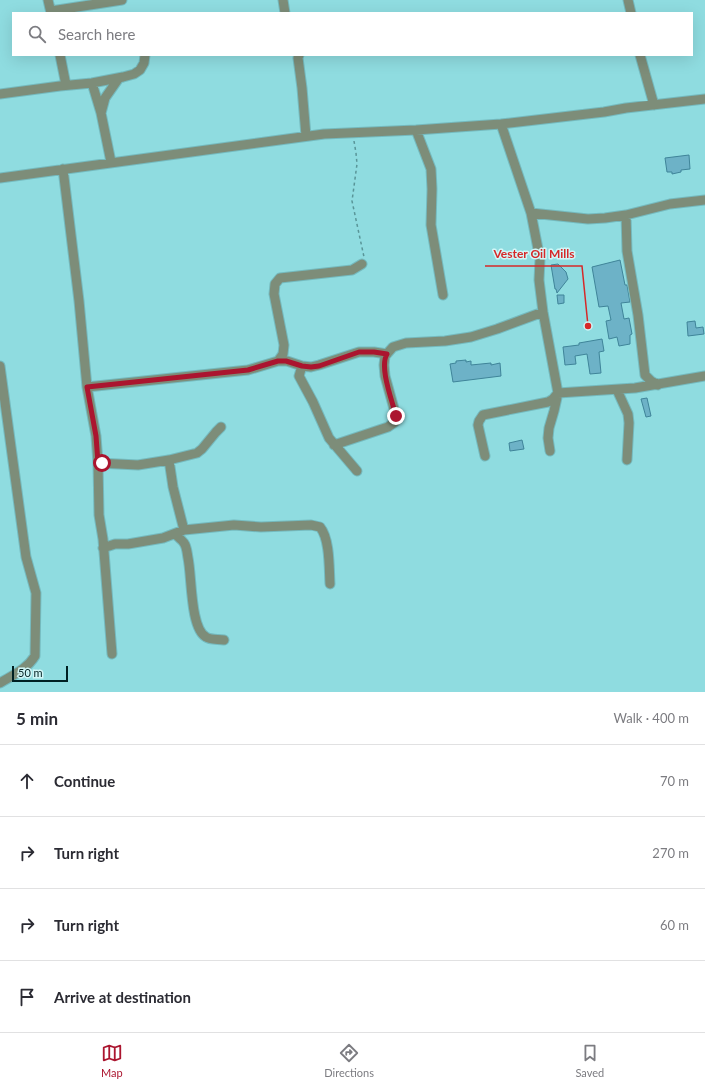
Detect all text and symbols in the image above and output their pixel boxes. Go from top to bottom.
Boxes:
search box [12,12,693,56]
icon: search [26,23,48,45]
text: Search here [58,25,135,43]
callout: Vester Oil Mills [485,242,582,266]
text: Vester Oil Mills [492,246,575,261]
route end [387,407,405,425]
route start [93,454,111,472]
scale bar [12,664,68,683]
text: 50 m [18,666,43,679]
text: 5 min [16,708,58,729]
text: Walk · 400 m [613,710,689,726]
icon: ahead [16,770,38,792]
text: Continue [54,772,115,790]
text: 70 m [660,773,689,789]
icon: right [16,842,38,864]
text: Turn right [54,844,119,862]
text: 270 m [652,845,689,861]
icon: right [16,914,38,936]
text: Turn right [54,916,119,934]
text: 60 m [660,917,689,933]
icon: arrive [16,986,38,1008]
text: Arrive at destination [54,988,191,1006]
tab: Map [101,1042,123,1079]
tab: Directions [324,1042,374,1079]
tab: Saved [575,1042,604,1079]

